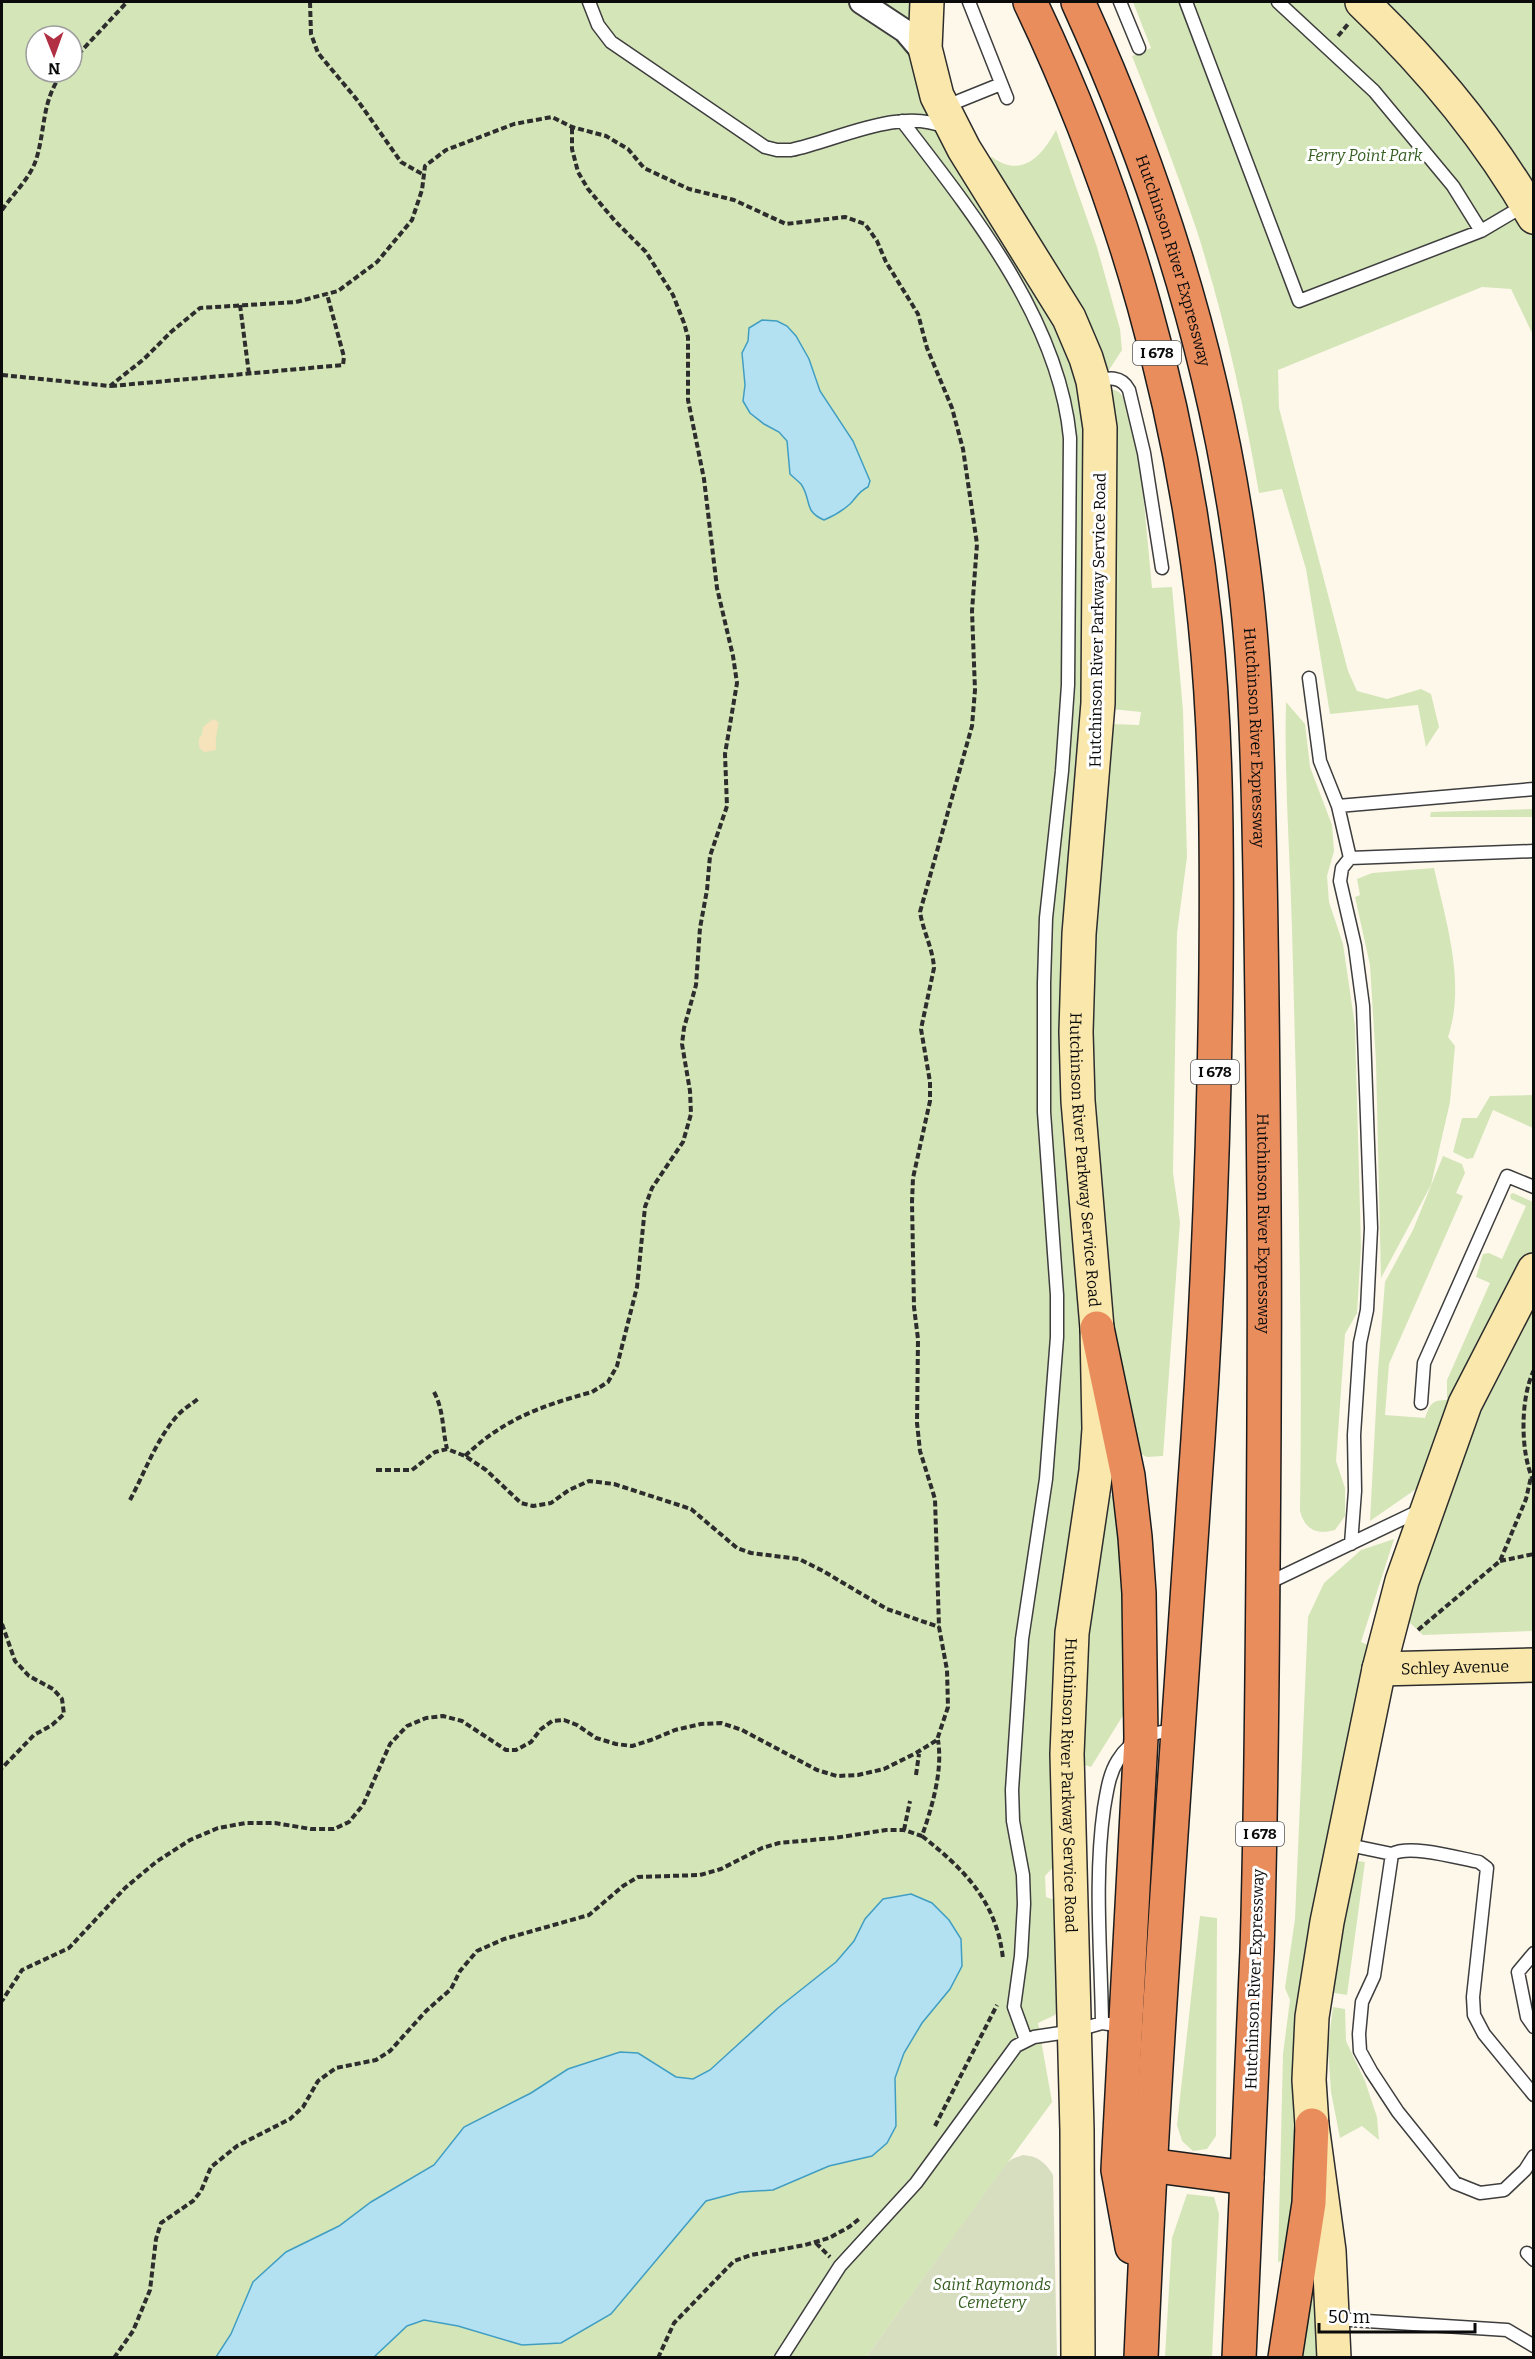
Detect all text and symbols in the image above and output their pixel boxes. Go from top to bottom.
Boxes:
north arrow [24,24,84,84]
text: N [48,59,61,78]
park label: Ferry Point Park [1308,146,1423,165]
street label: Hutchinson River Expressway [1132,152,1214,369]
road number: I 678 [1133,341,1181,365]
street label: Hutchinson River Parkway Service Road [1085,472,1110,768]
street label: Hutchinson River Expressway [1240,627,1269,849]
street label: Hutchinson River Parkway Service Road [1066,1012,1104,1308]
road number: I 678 [1191,1060,1239,1084]
street label: Hutchinson River Expressway [1253,1113,1273,1334]
street label: Hutchinson River Parkway Service Road [1057,1637,1081,1934]
street label: Schley Avenue [1401,1657,1509,1678]
road number: I 678 [1236,1822,1284,1846]
street label: Hutchinson River Expressway [1241,1868,1268,2090]
park label: Saint Raymonds Cemetery [933,2275,1052,2312]
scale bar [1319,2296,1475,2334]
text: 50 m [1328,2306,1370,2328]

